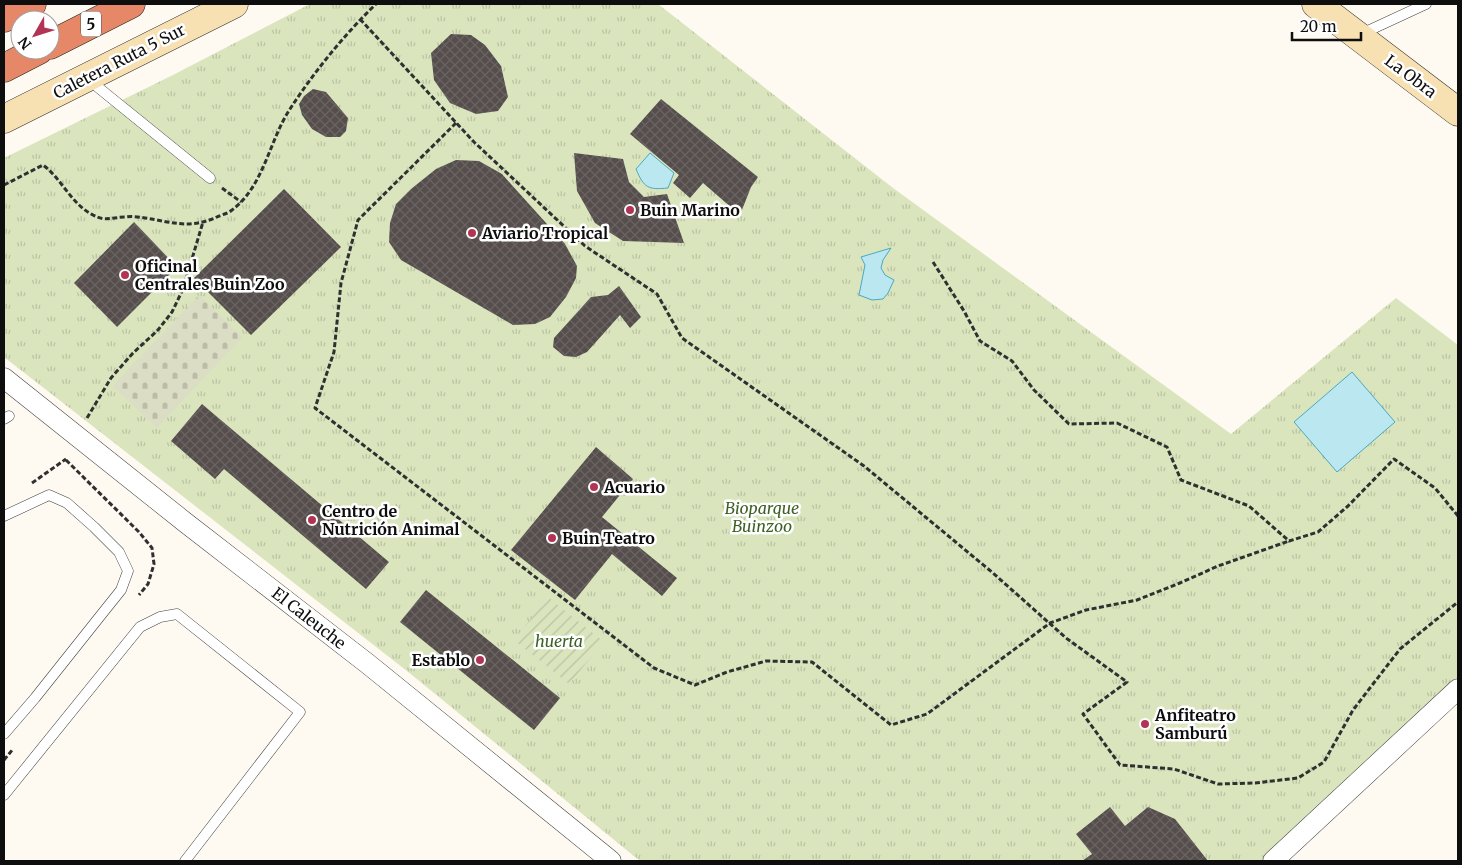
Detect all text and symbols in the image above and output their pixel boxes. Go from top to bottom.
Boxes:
north arrow [10,10,60,60]
scale bar [1292,10,1361,42]
road number: 5 [81,12,101,36]
text: 20 m [1300,17,1337,36]
street label: Caletera Ruta 5 Sur [50,19,188,103]
text: N [14,33,35,53]
street label: La Obra [1381,50,1441,102]
place label: Buin Marino [640,200,740,220]
marker: Buin Marino [624,204,636,216]
place label: Aviario Tropical [481,223,608,243]
marker: Aviario Tropical [466,227,478,239]
place label: Oficinal Centrales Buin Zoo [135,256,285,294]
marker: Oficinal Centrales Buin Zoo [119,269,131,281]
place label: Acuario [603,477,665,497]
marker: Acuario [588,481,600,493]
park label: Bioparque Buinzoo [725,498,799,536]
place label: Centro de Nutrición Animal [322,501,459,539]
marker: Centro de Nutrición Animal [306,514,318,526]
place label: Buin Teatro [562,528,655,548]
marker: Buin Teatro [546,532,558,544]
street label: El Caleuche [268,583,350,653]
park label: huerta [535,631,583,651]
place label: Establo [412,650,470,670]
marker: Establo [474,654,486,666]
place label: Anfiteatro Samburú [1154,705,1236,743]
marker: Anfiteatro Samburú [1139,718,1151,730]

